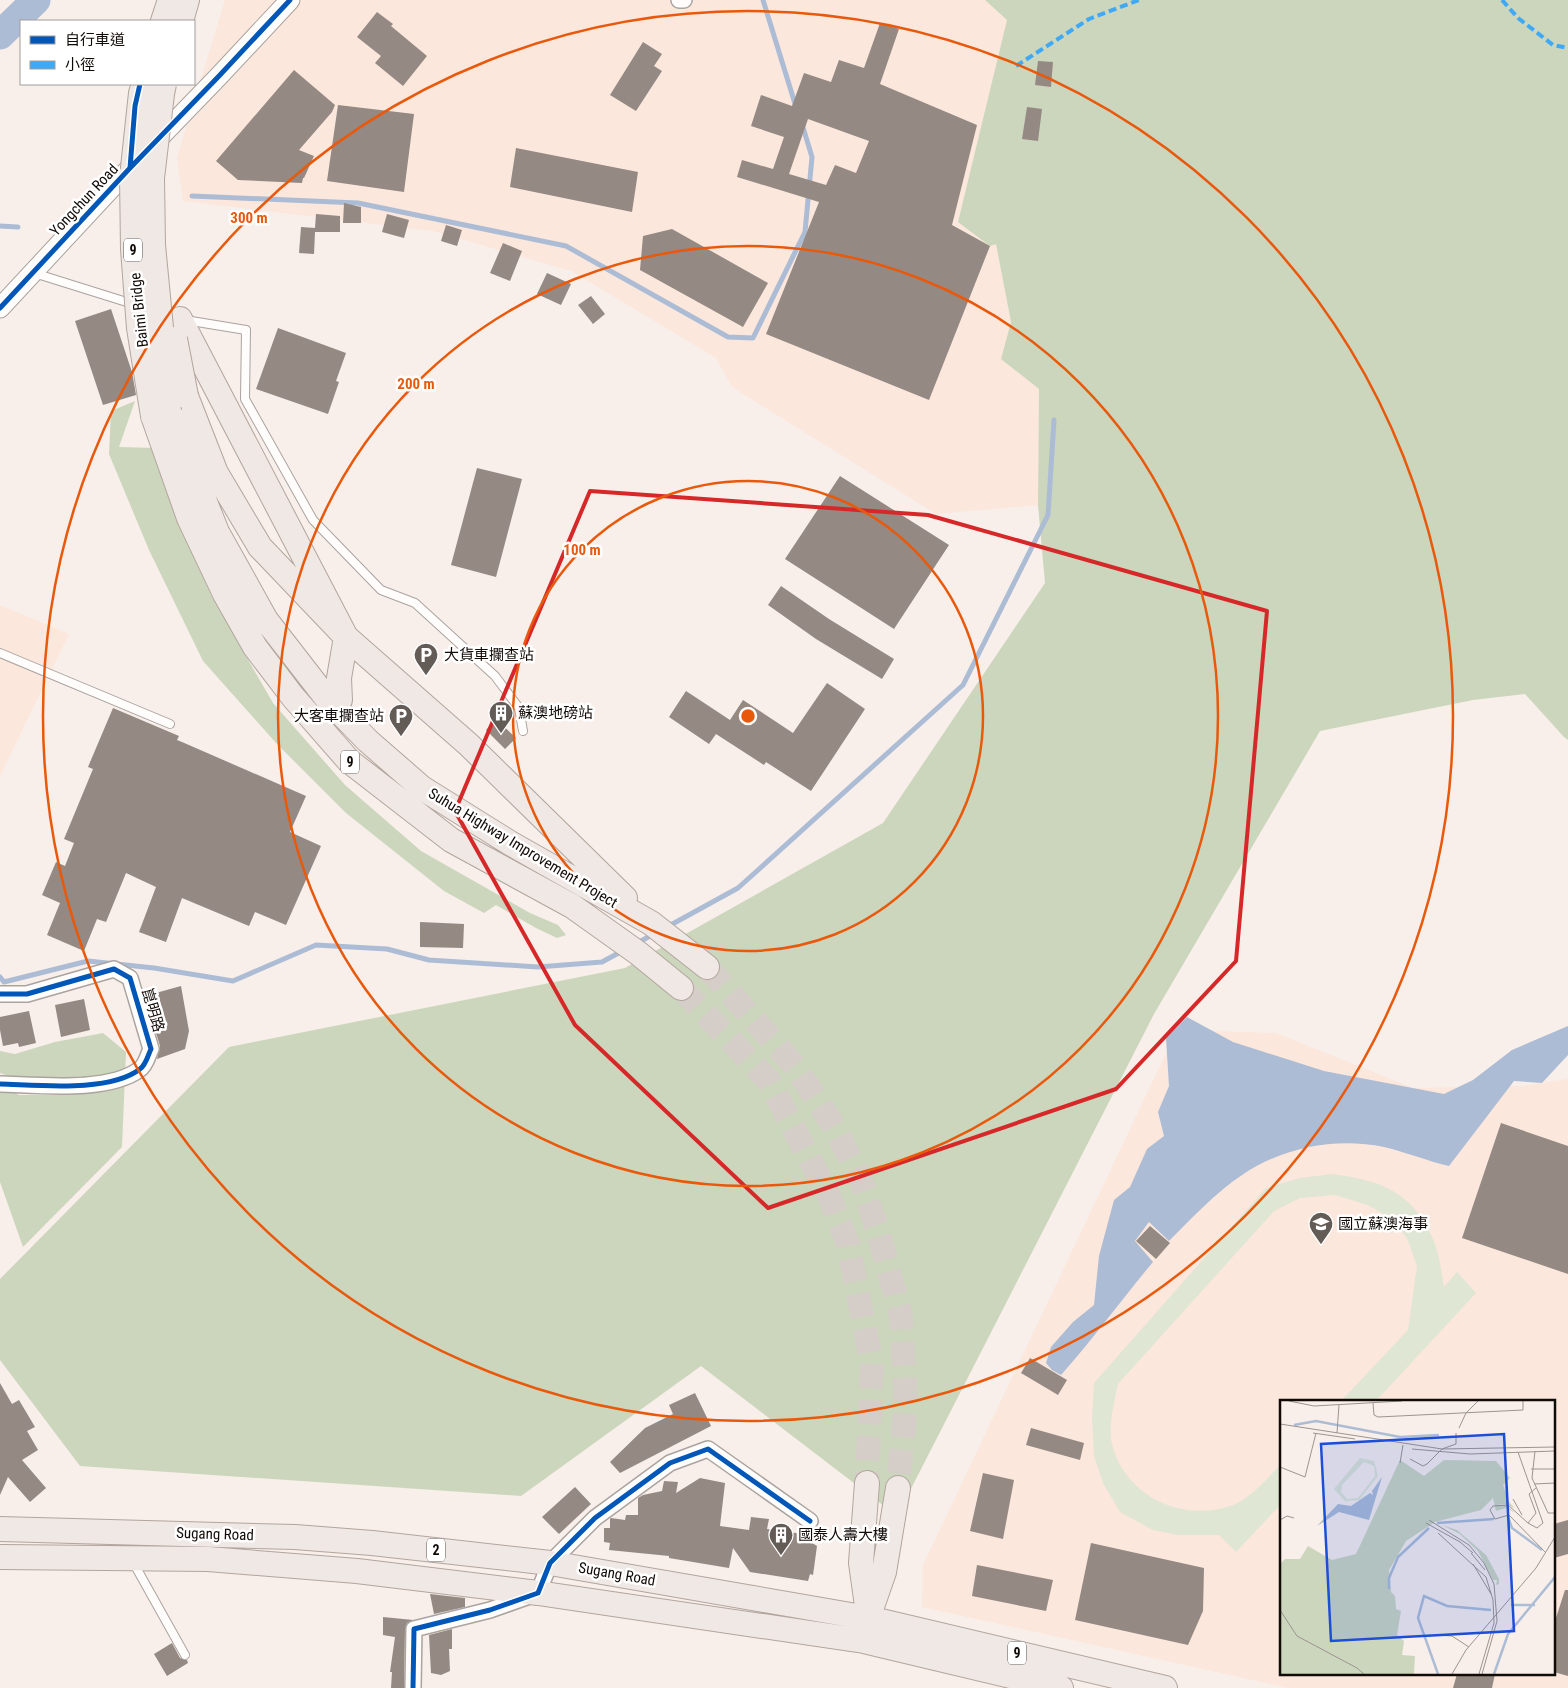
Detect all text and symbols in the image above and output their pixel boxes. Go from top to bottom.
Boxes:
legend [20,20,195,85]
text: 自行車道 [65,31,125,49]
text: 小徑 [65,56,95,74]
street label: Yongchun Road [46,160,122,240]
text: 300 m [230,209,268,227]
road number: 9 [124,238,142,262]
street label: Baimi Bridge [126,272,152,348]
text: 200 m [397,375,435,393]
text: 100 m [563,541,601,559]
parking icon: 大貨車攔查站 [413,642,439,676]
place label: 大貨車攔查站 [444,646,534,664]
building icon: 蘇澳地磅站 [488,700,514,734]
parking icon: 大客車攔查站 [388,703,414,737]
place label: 蘇澳地磅站 [518,704,593,722]
place label: 大客車攔查站 [294,707,384,725]
centre of rings [739,707,757,725]
road number: 9 [341,750,359,774]
street label: Suhua Highway Improvement Project [425,784,621,912]
street label: 崑明路 [138,986,168,1034]
school or university icon: 國立蘇澳海事 [1308,1211,1334,1245]
place label: 國立蘇澳海事 [1338,1215,1428,1233]
inset map [1280,1400,1556,1676]
building icon: 國泰人壽大樓 [768,1522,794,1556]
street label: Sugang Road [176,1524,254,1544]
place label: 國泰人壽大樓 [798,1526,888,1544]
road number: 2 [427,1538,445,1562]
street label: Sugang Road [577,1558,657,1590]
road number: 9 [1008,1642,1026,1665]

